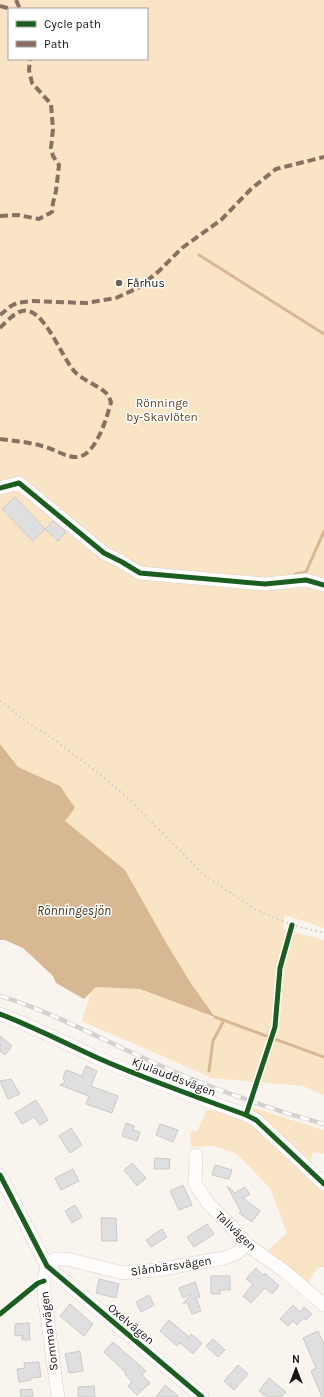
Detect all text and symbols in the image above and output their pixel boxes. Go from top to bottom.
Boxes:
legend [8,8,148,60]
text: Cycle path [44,17,101,31]
text: Path [44,37,69,51]
place label: Fårhus [127,276,165,290]
marker: Fårhus [114,278,124,288]
park label: Rönninge by-Skavlöten [126,396,198,424]
water label: Rönningesjön [37,903,111,918]
street label: Kjulauddsvägen [130,1055,218,1099]
street label: Tallvägen [213,1208,259,1254]
street label: Slånbärsvägen [130,1253,212,1279]
street label: Sommarvägen [37,1290,61,1372]
street label: Oxelvägen [105,1301,157,1347]
north arrow [276,1349,316,1389]
text: N [292,1353,300,1366]

